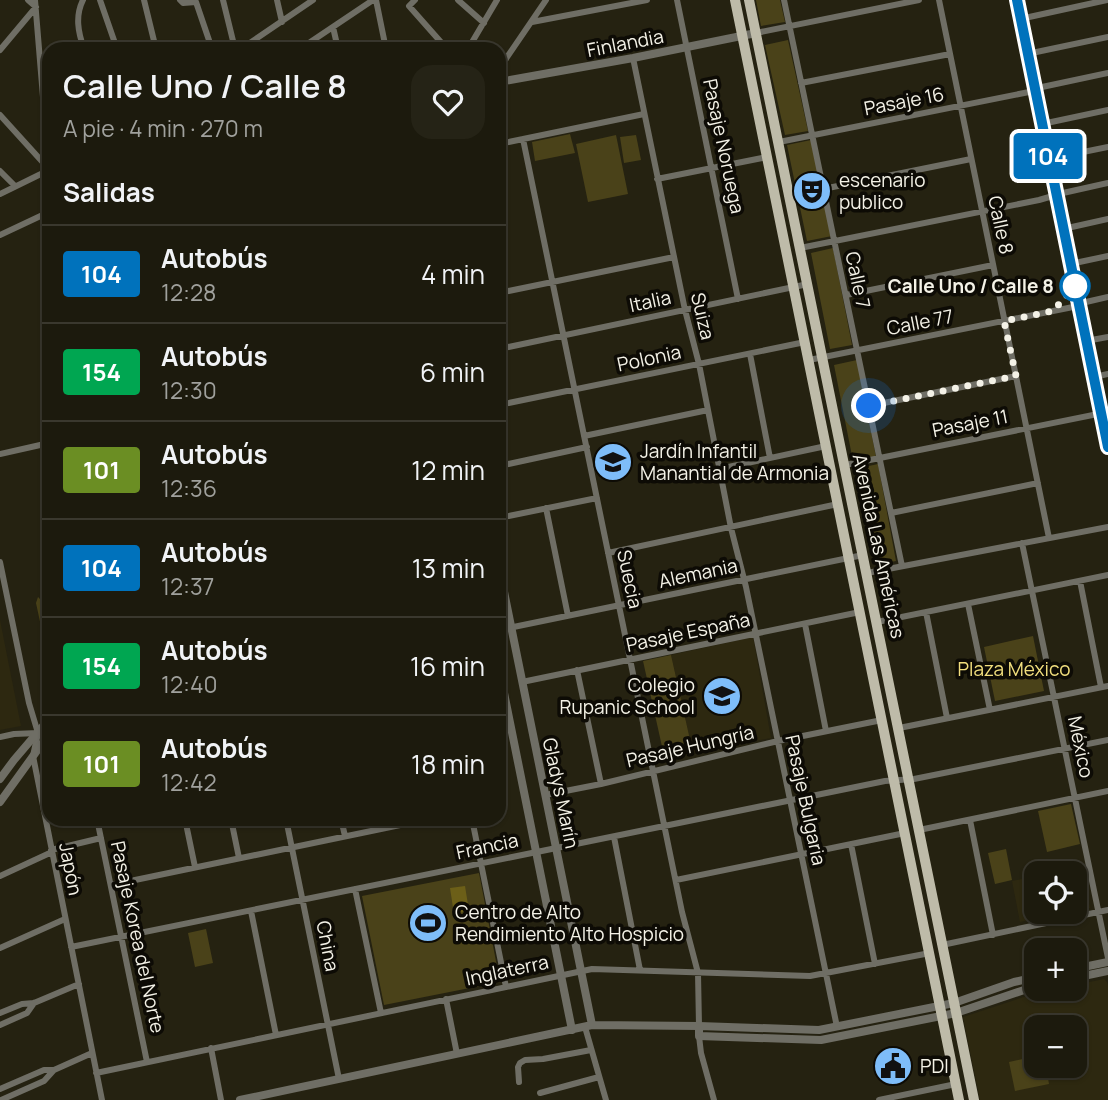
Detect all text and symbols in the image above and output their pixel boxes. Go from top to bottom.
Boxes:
street label: Finlandia [584,23,666,63]
text: Calle Uno / Calle 8 [63,63,347,108]
button: heart [411,65,485,139]
street label: Pasaje Noruega [697,76,751,216]
street label: Pasaje 16 [862,81,946,121]
text: A pie · 4 min · 270 m [63,112,263,144]
line badge: 104 [1008,133,1088,179]
text: 104 [1028,139,1068,172]
place label: escenario publico [839,167,926,215]
theatre icon: escenario publico [791,170,833,212]
text: Salidas [63,174,155,210]
street label: Calle 8 [982,193,1020,257]
text: Autobús [161,240,268,276]
street label: Calle 7 [839,249,877,311]
text: 4 min [421,256,485,292]
text: 104 [81,257,122,290]
marker: Calle Uno / Calle 8 [1060,271,1090,301]
place label: Calle Uno / Calle 8 [888,273,1054,299]
text: 12:28 [161,276,216,308]
street label: Italia [627,284,673,318]
street label: Suiza [685,290,721,342]
street label: Calle 77 [884,303,956,341]
text: Autobús [161,338,268,374]
street label: Polonia [615,339,683,377]
text: 6 min [420,354,485,390]
text: 154 [82,355,121,388]
text: 12:30 [161,374,217,406]
your location [851,388,886,423]
street label: Pasaje 11 [930,403,1010,443]
text: Autobús [161,436,268,472]
place label: Jardín Infantil Manantial de Armonia [640,438,829,486]
school or university icon: Jardín Infantil Manantial de Armonia [592,441,634,483]
street label: Avenida Las Américas [847,451,911,641]
text: 12 min [411,452,485,488]
text: 101 [83,453,120,486]
text: 12:36 [161,472,217,504]
text: Autobús [161,534,268,570]
street label: Suecia [611,547,649,611]
text: 13 min [412,550,485,586]
text: 104 [81,551,122,584]
street label: Alemania [656,552,740,594]
text: 12:37 [161,570,214,602]
street label: Pasaje España [624,606,752,658]
text: Autobús [161,632,268,668]
text: 16 min [410,648,485,684]
text: 154 [82,649,121,682]
park label: Plaza México [958,656,1070,682]
text: 12:40 [161,668,218,700]
place label: Colegio Rupanic School [559,672,695,720]
school or university icon: Colegio Rupanic School [701,675,743,717]
street label: México [1062,714,1100,780]
street label: Pasaje Hungría [624,719,756,773]
text: Autobús [161,730,268,766]
street label: Pasaje Bulgaria [779,732,833,868]
street label: Gladys Marín [537,735,585,851]
text: 18 min [411,746,485,782]
text: 101 [83,747,120,780]
text: 12:42 [161,766,217,798]
street label: Francia [453,827,521,865]
street label: Pasaje Korea del Norte [105,839,171,1035]
street label: Japón [53,840,89,898]
map controls [1024,861,1087,1078]
button: locate [1024,861,1087,924]
place label: Centro de Alto Rendimiento Alto Hospicio [455,899,684,947]
sports icon: Centro de Alto Rendimiento Alto Hospicio [407,902,449,944]
street label: China [310,918,346,974]
button: + [1024,938,1087,1001]
street label: Inglaterra [463,949,551,991]
button: − [1024,1015,1087,1078]
public building icon: PDI [872,1045,914,1087]
place label: PDI [920,1053,949,1079]

